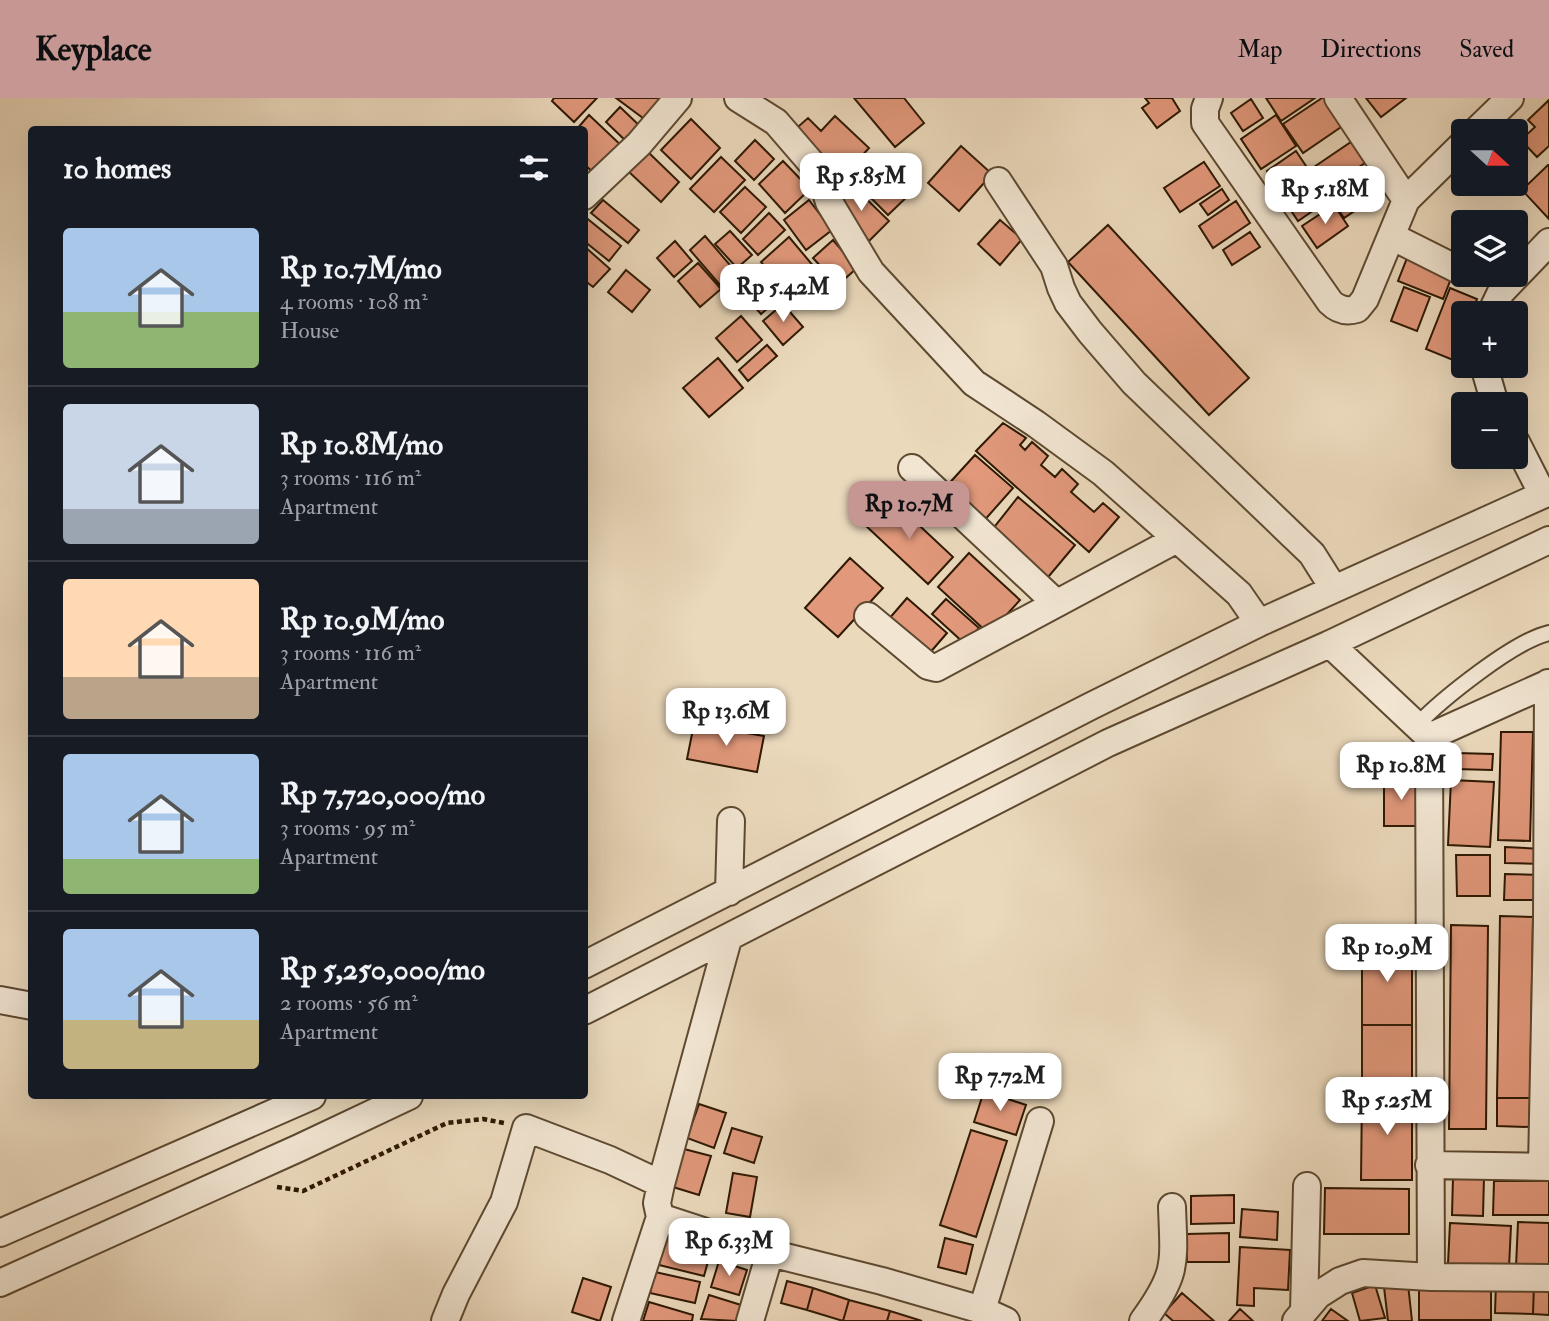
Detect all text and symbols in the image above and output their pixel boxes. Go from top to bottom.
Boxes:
text: Keyplace [35,29,152,70]
text: Map [1237,34,1282,65]
text: Directions [1320,34,1421,65]
text: Saved [1459,34,1514,65]
north arrow [1451,119,1528,196]
map controls [1451,119,1528,469]
icon: filters [515,149,553,187]
text: 10 homes [63,150,171,187]
pin: Rp 5.85M [789,153,933,213]
text: Rp 5.85M [816,161,906,190]
pin: Rp 5.18M [1253,166,1397,226]
text: Rp 5.18M [1281,174,1369,203]
button: layers [1451,210,1528,287]
text: Rp 10.7M/mo [280,250,442,287]
icon: home [119,256,203,340]
pin: Rp 5.42M [711,264,855,324]
text: Rp 5.42M [736,272,830,301]
text: 4 rooms · 108 m² [280,287,428,316]
button: + [1451,301,1528,378]
text: House [280,316,339,345]
button: − [1451,392,1528,469]
text: Rp 10.8M/mo [280,426,443,463]
icon: home [119,432,203,516]
text: 3 rooms · 116 m² [280,463,421,492]
pin: Rp 10.7M [837,482,981,541]
text: Rp 10.7M [864,489,954,518]
text: Apartment [280,492,378,521]
text: Rp 10.9M/mo [280,601,444,638]
icon: home [119,607,203,691]
text: 3 rooms · 116 m² [280,638,421,667]
text: Apartment [280,667,378,696]
pin: Rp 13.6M [654,688,798,748]
text: Rp 13.6M [682,696,770,725]
pin: Rp 10.8M [1329,742,1473,802]
text: Rp 10.8M [1356,750,1446,779]
text: Rp 7,720,000/mo [280,776,485,813]
icon: home [119,782,203,866]
text: 3 rooms · 95 m² [280,813,415,842]
text: Apartment [280,842,378,871]
pin: Rp 10.9M [1315,924,1459,984]
text: Rp 10.9M [1341,932,1433,961]
text: Rp 5,250,000/mo [280,951,485,988]
icon: home [119,957,203,1041]
text: 2 rooms · 56 m² [280,988,418,1017]
text: Apartment [280,1017,378,1046]
pin: Rp 7.72M [928,1054,1072,1113]
text: Rp 7.72M [954,1061,1046,1090]
pin: Rp 5.25M [1315,1077,1459,1137]
text: Rp 5.25M [1341,1085,1433,1114]
pin: Rp 6.33M [657,1218,801,1278]
text: Rp 6.33M [685,1226,773,1255]

